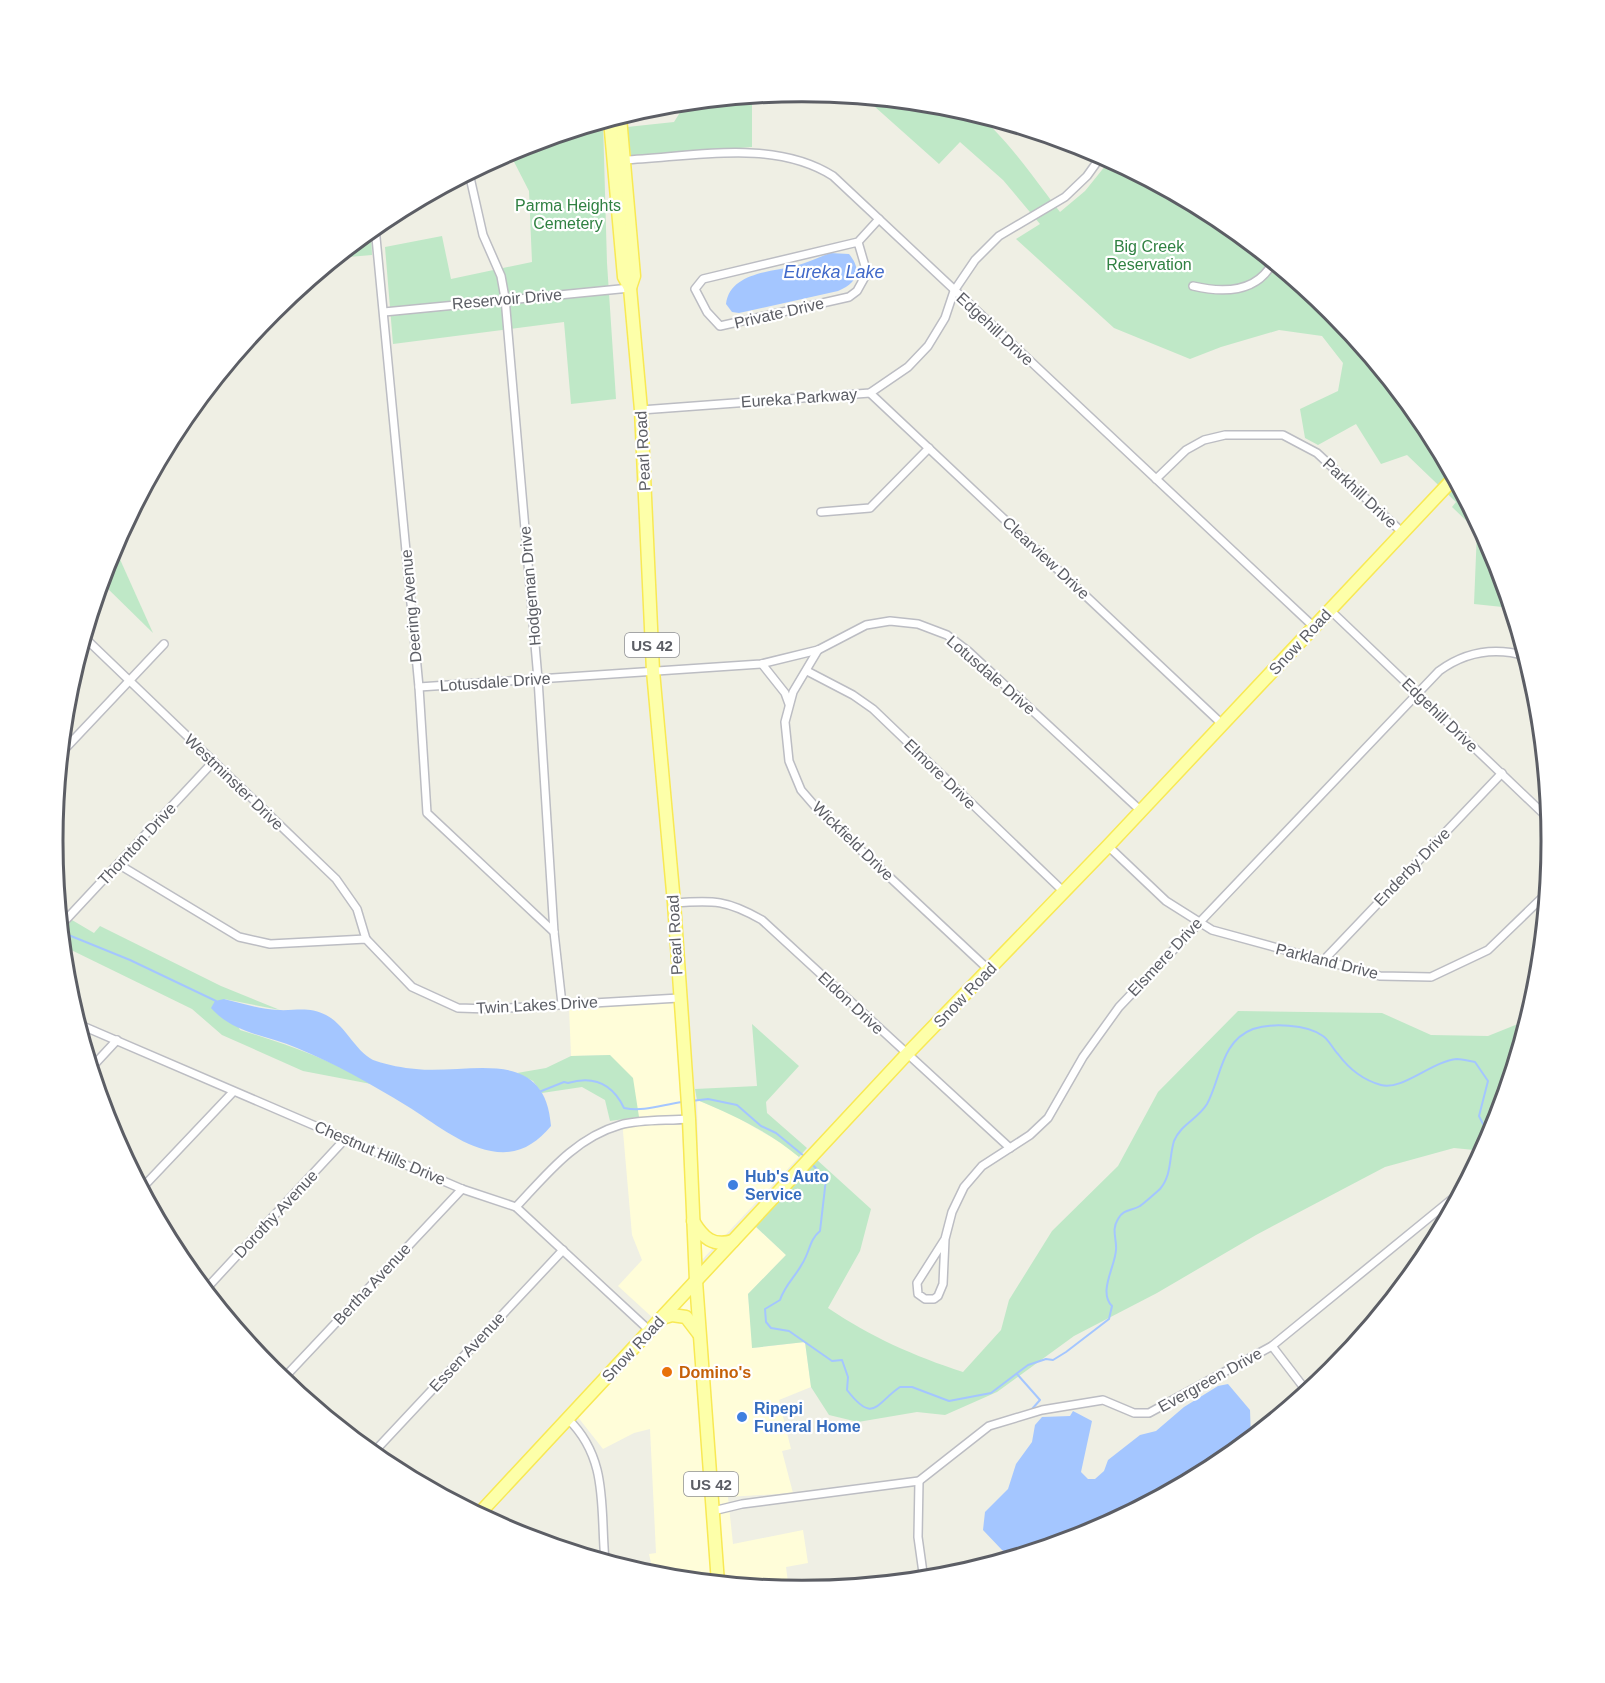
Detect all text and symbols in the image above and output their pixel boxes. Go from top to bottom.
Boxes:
park label: Parma Heights Cemetery [515,197,621,232]
park label: Big Creek Reservation [1106,238,1192,273]
water label: Eureka Lake [783,262,885,282]
street label: Reservoir Drive [451,286,563,312]
street label: Edgehill Drive [953,289,1037,369]
street label: Private Drive [732,294,826,332]
street label: Eureka Parkway [740,385,858,411]
street label: Pearl Road [632,411,654,491]
street label: Parkhill Drive [1320,455,1400,531]
street label: Clearview Drive [999,514,1093,602]
street label: Hodgeman Drive [516,525,544,647]
street label: Deering Avenue [398,549,424,663]
street label: Snow Road [1266,606,1334,678]
street label: Lotusdale Drive [943,632,1039,718]
road number: US 42 [625,633,679,657]
street label: Lotusdale Drive [439,670,551,694]
street label: Edgehill Drive [1399,675,1481,755]
street label: Westminster Drive [181,731,287,833]
street label: Elmore Drive [901,736,979,812]
street label: Wickfield Drive [809,798,897,884]
street label: Thornton Drive [95,799,179,888]
street label: Enderby Drive [1371,825,1453,909]
street label: Pearl Road [664,895,686,975]
street label: Elsmere Drive [1125,914,1206,1000]
street label: Parkland Drive [1274,940,1380,982]
street label: Snow Road [930,959,1000,1031]
street label: Eldon Drive [815,969,887,1037]
street label: Twin Lakes Drive [476,993,598,1017]
street label: Chestnut Hills Drive [312,1118,448,1188]
street label: Dorothy Avenue [231,1167,321,1261]
place label: Hub's Auto Service [745,1168,829,1203]
marker: Hub's Auto Service [726,1178,740,1192]
street label: Bertha Avenue [330,1240,414,1328]
street label: Essen Avenue [426,1309,508,1395]
street label: Snow Road [599,1313,667,1385]
street label: Evergreen Drive [1155,1344,1265,1415]
place label: Domino's [679,1364,751,1381]
marker: Domino's [660,1365,674,1379]
place label: Ripepi Funeral Home [754,1400,861,1435]
marker: Ripepi Funeral Home [735,1410,749,1424]
road number: US 42 [684,1472,738,1496]

